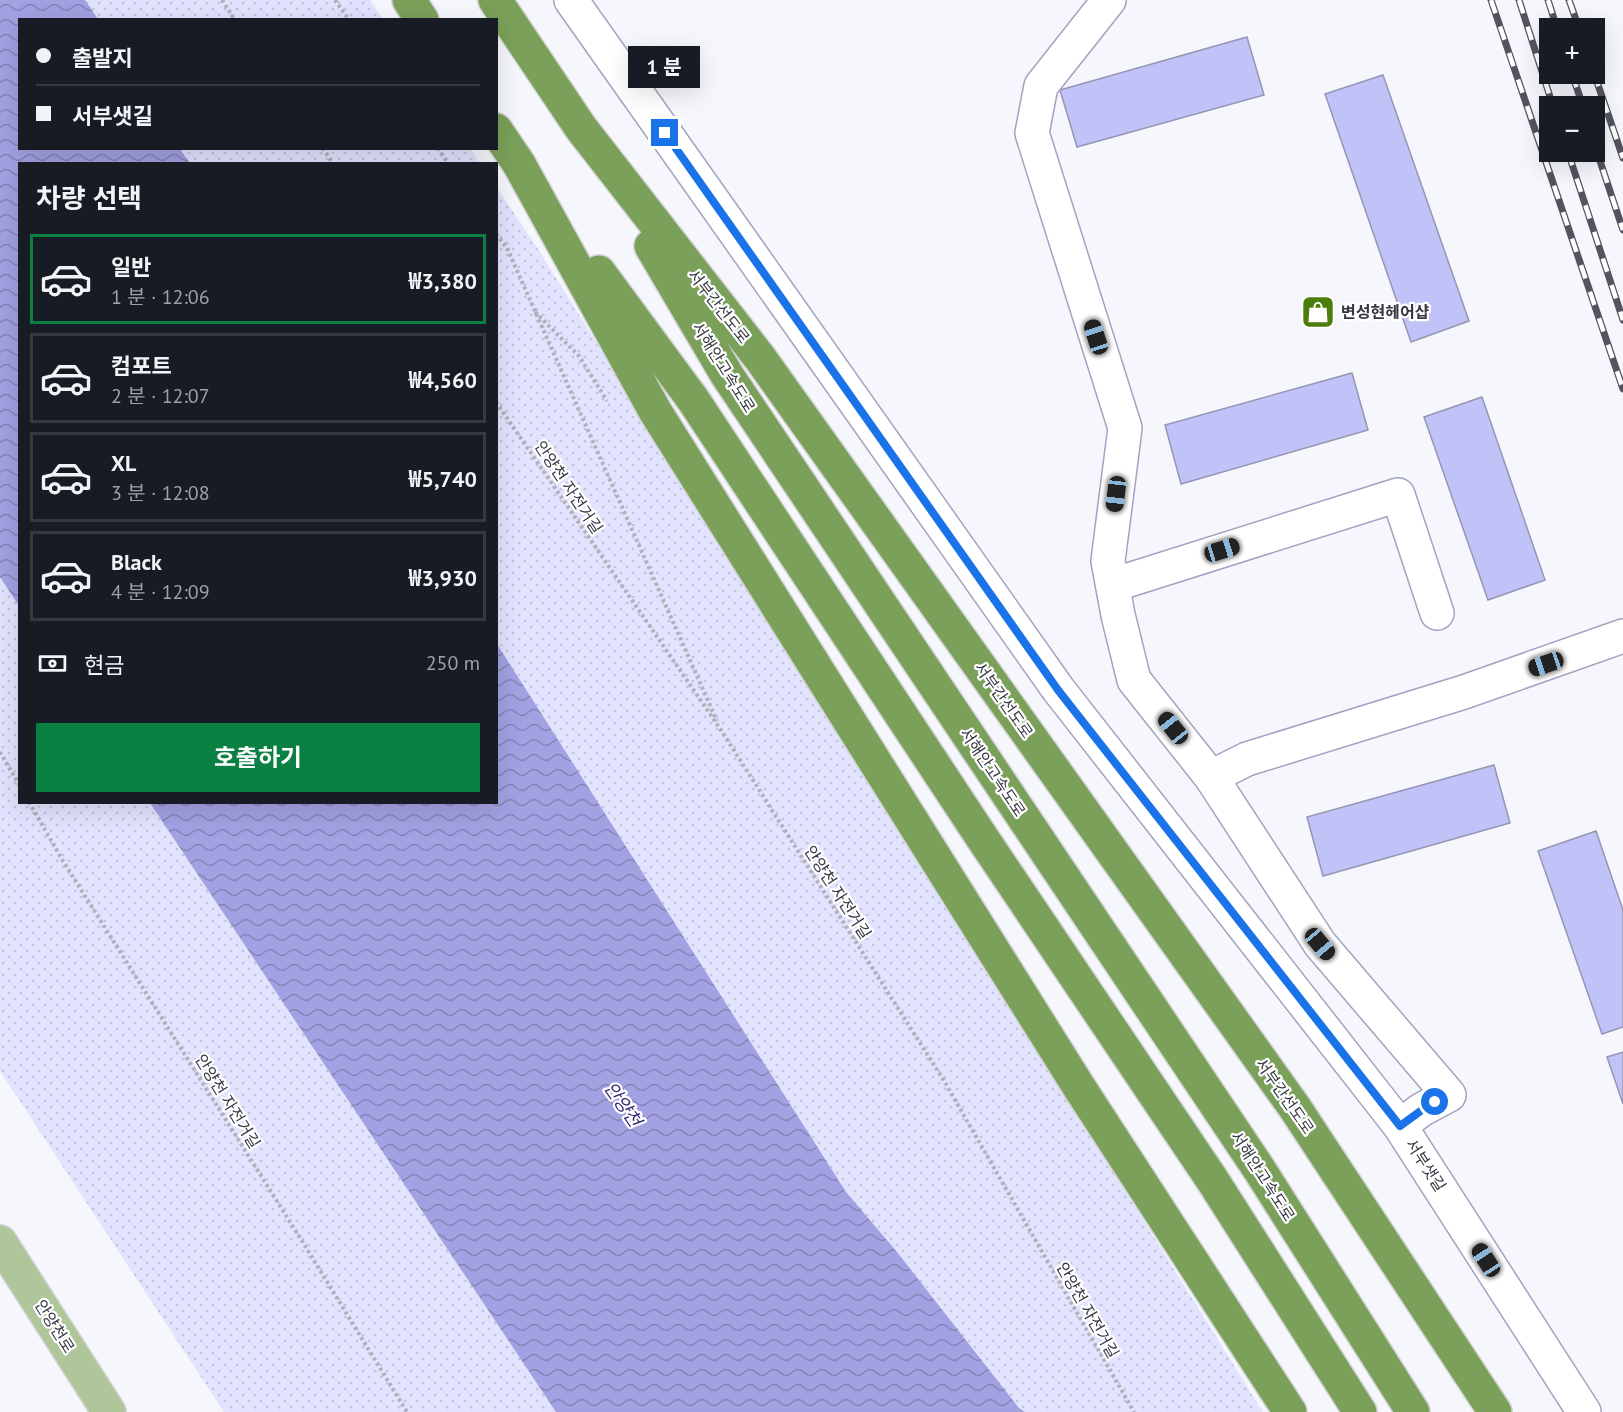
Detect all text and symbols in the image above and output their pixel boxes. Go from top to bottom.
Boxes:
map controls [1539,18,1605,162]
button: + [1539,18,1605,84]
text: 출발지 [72,44,133,72]
callout: 1 분 [629,46,701,88]
text: 1 분 [647,54,681,80]
button: − [1539,96,1605,162]
text: 서부샛길 [72,102,153,130]
route end [651,119,678,146]
text: 차량 선택 [36,181,142,215]
icon: car [39,252,93,306]
text: 일반 [111,253,151,281]
street label: 서부간선도로 [684,265,754,347]
text: ₩3,380 [409,267,477,295]
text: 1 분 · 12:06 [111,284,210,310]
shop icon: 변성현헤어샵 [1300,294,1336,330]
place label: 변성현헤어샵 [1341,302,1430,322]
car [1082,317,1110,357]
street label: 서해안고속도로 [688,318,760,416]
icon: car [39,351,93,405]
text: 컴포트 [111,352,172,380]
text: ₩4,560 [409,366,477,394]
text: 2 분 · 12:07 [111,383,210,409]
street label: 안양천 자전거길 [531,437,607,537]
text: XL [111,449,136,477]
icon: car [39,450,93,504]
text: ₩5,740 [409,465,477,493]
car [1105,475,1127,513]
text: 3 분 · 12:08 [111,480,210,506]
car [1202,536,1242,564]
text: Black [111,548,162,576]
icon: car [39,549,93,603]
text: ₩3,930 [409,564,477,592]
text: 4 분 · 12:09 [111,579,210,605]
icon: cash [36,647,69,680]
text: 250 m [426,650,480,676]
car [1526,650,1566,678]
text: 현금 [84,651,124,679]
street label: 서부간선도로 [970,658,1038,742]
car [1155,708,1191,748]
button: 호출하기 [36,723,480,792]
street label: 서해안고속도로 [956,724,1030,821]
street label: 안양천 자전거길 [800,842,876,942]
car [1302,924,1338,964]
street label: 안양천 자전거길 [191,1050,265,1152]
street label: 서부간선도로 [1251,1054,1319,1138]
water label: 안양천 [599,1077,648,1133]
route start [1421,1088,1448,1115]
street label: 서해안고속도로 [1227,1127,1300,1225]
street label: 서부샛길 [1402,1135,1450,1195]
car [1469,1240,1503,1280]
street label: 안양천 자전거길 [1053,1259,1123,1361]
street label: 안양천로 [31,1296,79,1356]

